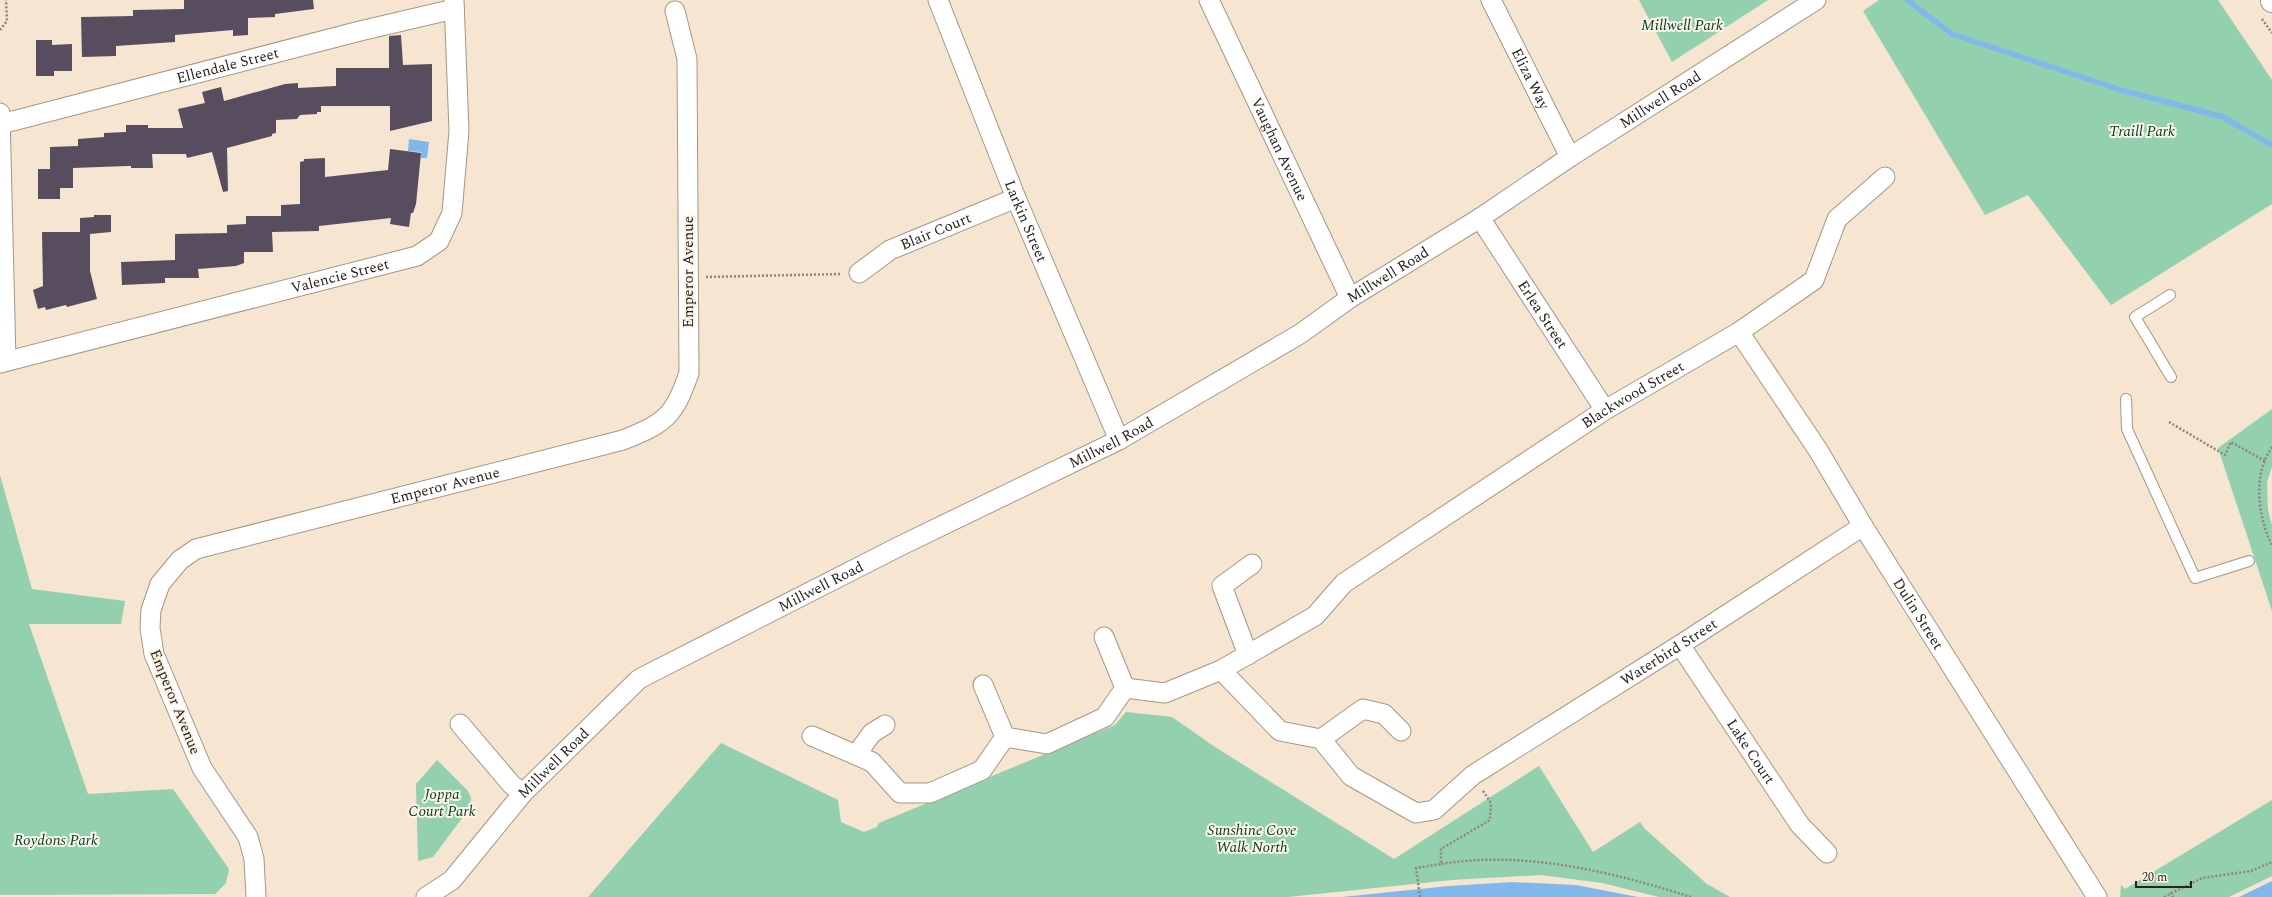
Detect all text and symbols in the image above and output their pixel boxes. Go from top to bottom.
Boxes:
park label: Millwell Park [1641,14,1723,37]
street label: Ellendale Street [174,41,281,90]
street label: Eliza Way [1505,44,1556,114]
street label: Millwell Road [1615,65,1706,134]
street label: Vaughan Avenue [1245,94,1314,205]
park label: Traill Park [2109,120,2175,143]
street label: Larkin Street [999,177,1054,266]
street label: Blair Court [897,206,975,256]
street label: Emperor Avenue [677,216,700,328]
street label: Millwell Road [1342,241,1433,309]
street label: Valencie Street [289,252,391,299]
street label: Erlea Street [1512,275,1574,353]
street label: Blackwood Street [1577,355,1688,434]
street label: Millwell Road [1065,411,1158,474]
street label: Emperor Avenue [388,460,502,510]
street label: Millwell Road [774,555,867,618]
street label: Dulin Street [1887,573,1950,654]
street label: Waterbird Street [1616,612,1722,691]
street label: Emperor Avenue [143,646,207,758]
street label: Lake Court [1721,714,1781,789]
street label: Millwell Road [512,722,595,804]
park label: Joppa Court Park [408,783,476,823]
park label: Sunshine Cove Walk North [1208,819,1297,859]
park label: Roydons Park [14,829,98,852]
scale bar [2136,863,2191,889]
text: 20 m [2142,868,2167,887]

